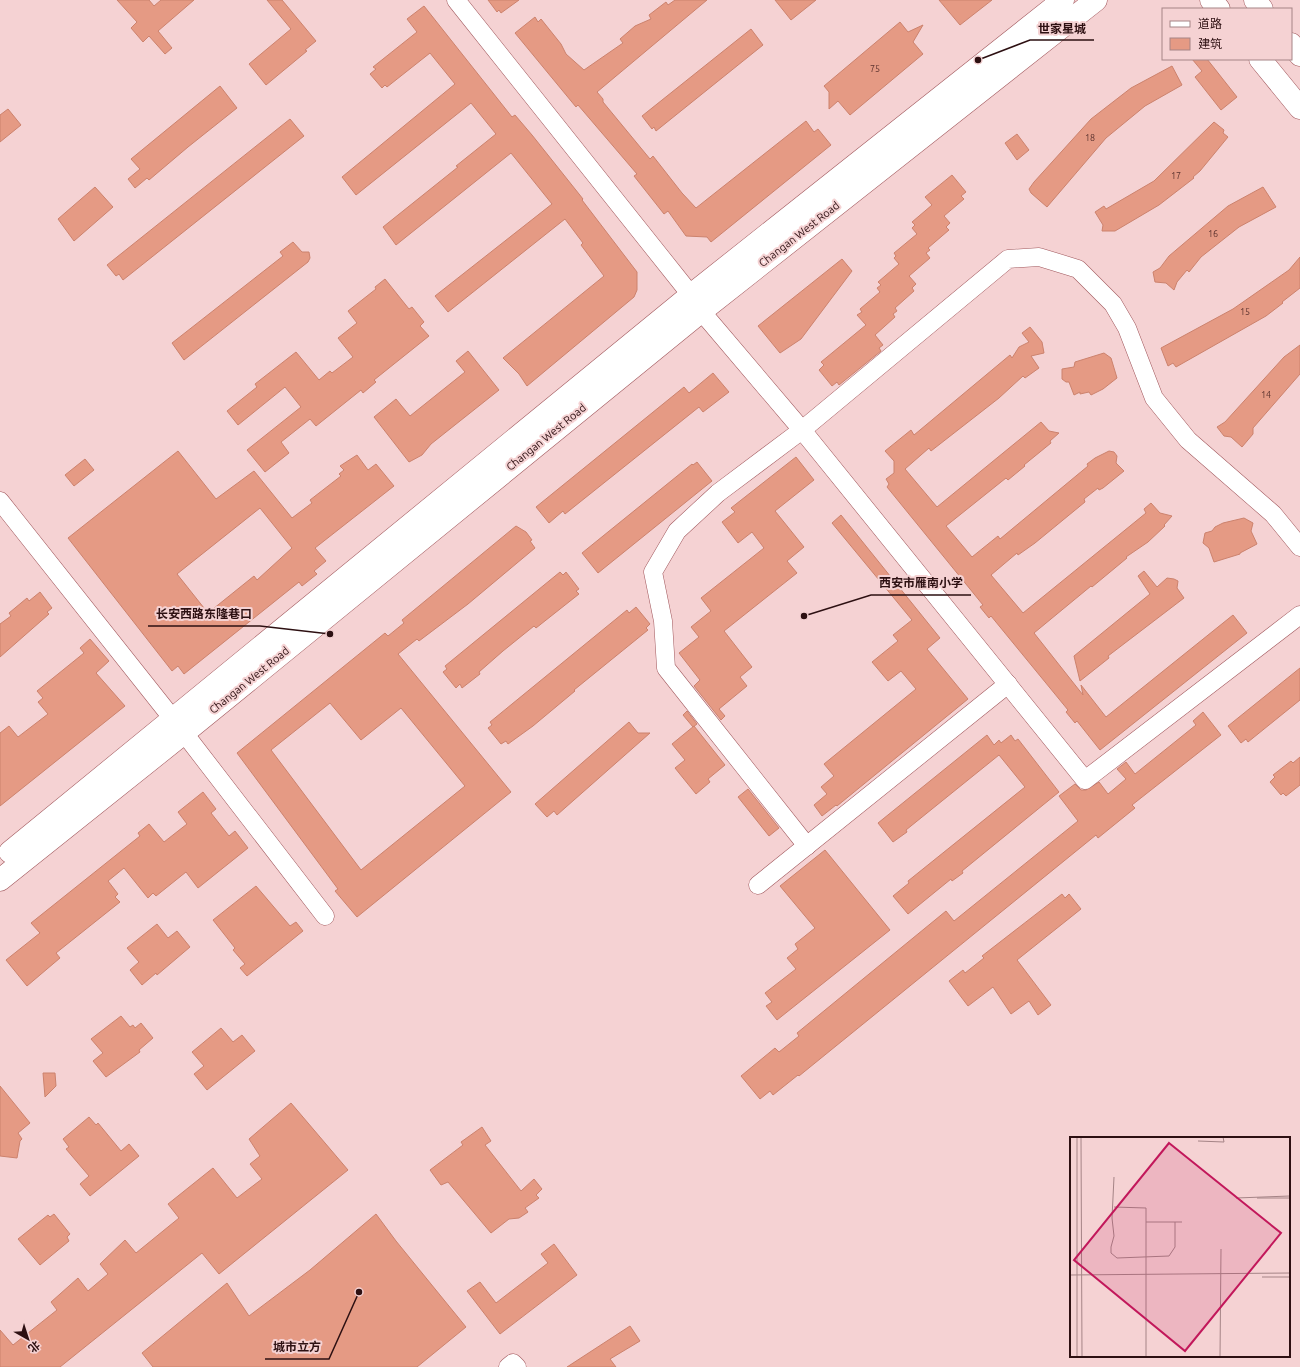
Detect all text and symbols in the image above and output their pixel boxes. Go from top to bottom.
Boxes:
legend [1162,8,1292,60]
callout: 世家星城 [1030,16,1094,40]
text: 道路 [1198,17,1222,30]
text: 世家星城 [1038,22,1086,35]
text: 建筑 [1198,37,1222,50]
house number: 75 [870,64,880,74]
house number: 18 [1085,133,1095,143]
house number: 17 [1171,171,1181,181]
street label: Changan West Road [756,199,842,269]
house number: 16 [1208,229,1218,239]
house number: 15 [1240,307,1250,317]
house number: 14 [1261,390,1271,400]
street label: Changan West Road [504,401,588,473]
callout: 西安市雁南小学 [871,571,971,595]
text: 西安市雁南小学 [879,576,963,589]
callout: 长安西路东隆巷口 [148,602,260,626]
text: 长安西路东隆巷口 [156,607,252,620]
street label: Changan West Road [207,644,291,716]
inset map [1070,1137,1290,1357]
north arrow [8,1319,48,1359]
callout: 城市立方 [265,1335,329,1359]
text: 北 [26,1339,42,1355]
text: 城市立方 [273,1340,321,1353]

